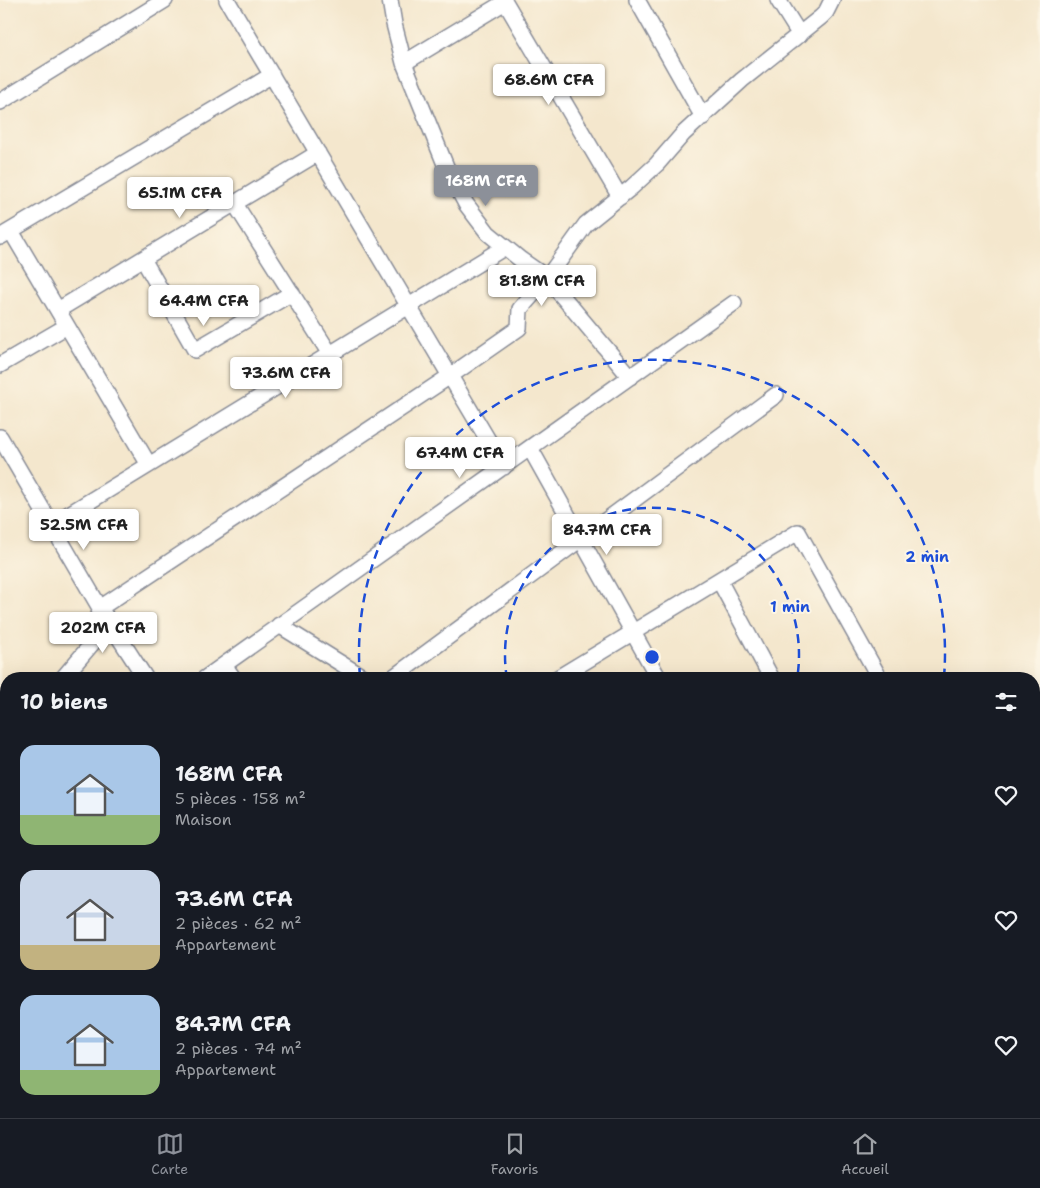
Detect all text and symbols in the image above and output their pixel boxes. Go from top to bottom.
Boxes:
pin: 68.6M CFA [492,64,606,106]
text: 68.6M CFA [504,69,594,90]
pin: 168M CFA [434,164,538,207]
text: 168M CFA [445,170,527,191]
pin: 65.1M CFA [123,176,237,219]
text: 65.1M CFA [138,182,222,203]
pin: 81.8M CFA [485,264,599,307]
text: 81.8M CFA [499,270,585,291]
pin: 64.4M CFA [147,284,261,327]
text: 64.4M CFA [159,290,249,311]
pin: 73.6M CFA [229,356,343,399]
text: 73.6M CFA [241,362,331,383]
pin: 67.4M CFA [403,436,517,479]
text: 67.4M CFA [416,442,504,463]
pin: 52.5M CFA [27,508,141,551]
text: 52.5M CFA [40,514,128,535]
pin: 84.7M CFA [550,514,664,556]
text: 84.7M CFA [563,519,651,540]
text: 2 min [905,547,949,567]
text: 1 min [770,597,810,617]
pin: 202M CFA [51,612,155,654]
text: 202M CFA [60,617,146,638]
centre of rings [643,648,661,666]
text: 10 biens [20,688,108,716]
icon: filters [992,688,1020,716]
text: 168M CFA [175,760,283,788]
icon: home [60,765,120,825]
icon: heart [992,781,1020,809]
text: 5 pièces · 158 m² [175,788,306,809]
text: Maison [175,809,232,830]
text: 73.6M CFA [175,885,293,913]
icon: home [60,890,120,950]
icon: heart [992,906,1020,934]
text: 2 pièces · 62 m² [175,913,302,934]
text: Appartement [175,934,276,955]
text: 84.7M CFA [175,1010,291,1038]
icon: home [60,1015,120,1075]
icon: heart [992,1031,1020,1059]
text: 2 pièces · 74 m² [175,1038,302,1059]
text: Appartement [175,1059,276,1080]
tab: Carte [151,1130,188,1178]
tab: Favoris [491,1130,539,1178]
tab: Accueil [841,1130,889,1178]

